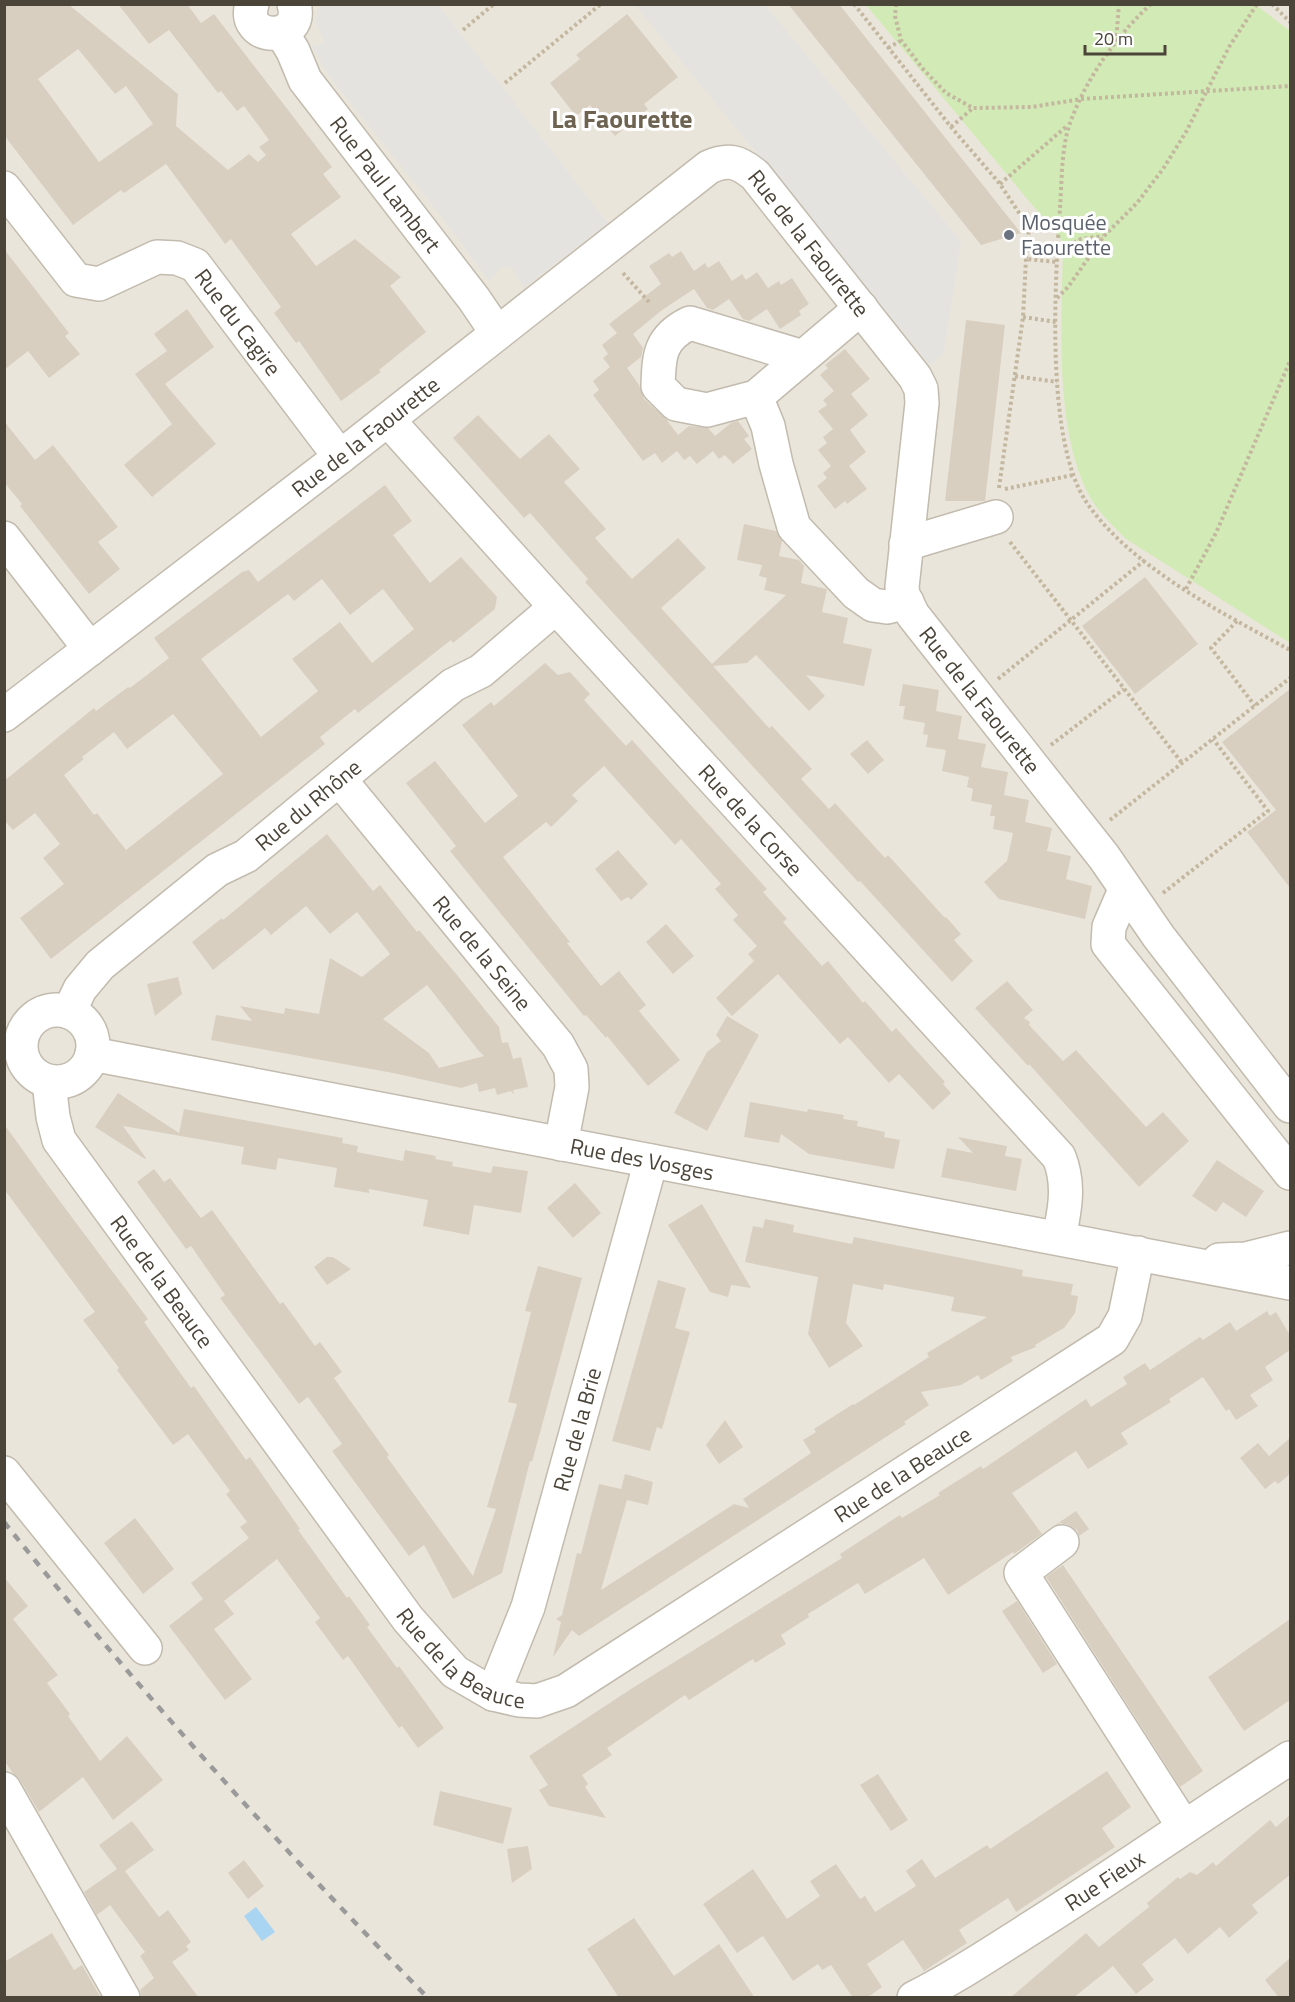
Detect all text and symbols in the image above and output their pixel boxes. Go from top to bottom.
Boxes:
scale bar [1085,18,1164,56]
text: 20 m [1094,25,1133,52]
district label: La Faourette [551,99,693,138]
street label: Rue Paul Lambert [322,109,449,260]
street label: Rue de la Faourette [740,162,878,324]
place label: Mosquée Faourette [1021,205,1111,264]
marker: Mosquée Faourette [1002,228,1016,242]
street label: Rue du Cagire [186,261,290,383]
street label: Rue de la Faourette [284,368,447,506]
street label: Rue de la Faourette [911,619,1049,781]
street label: Rue du Rhône [247,751,369,859]
street label: Rue de la Corse [690,756,811,884]
street label: Rue de la Seine [425,888,540,1018]
street label: Rue des Vosges [567,1129,717,1190]
street label: Rue de la Beauce [102,1208,222,1355]
street label: Rue de la Brie [544,1364,610,1495]
street label: Rue de la Beauce [827,1417,978,1531]
street label: Rue de la Beauce [388,1600,526,1717]
street label: Rue Fieux [1058,1841,1152,1919]

